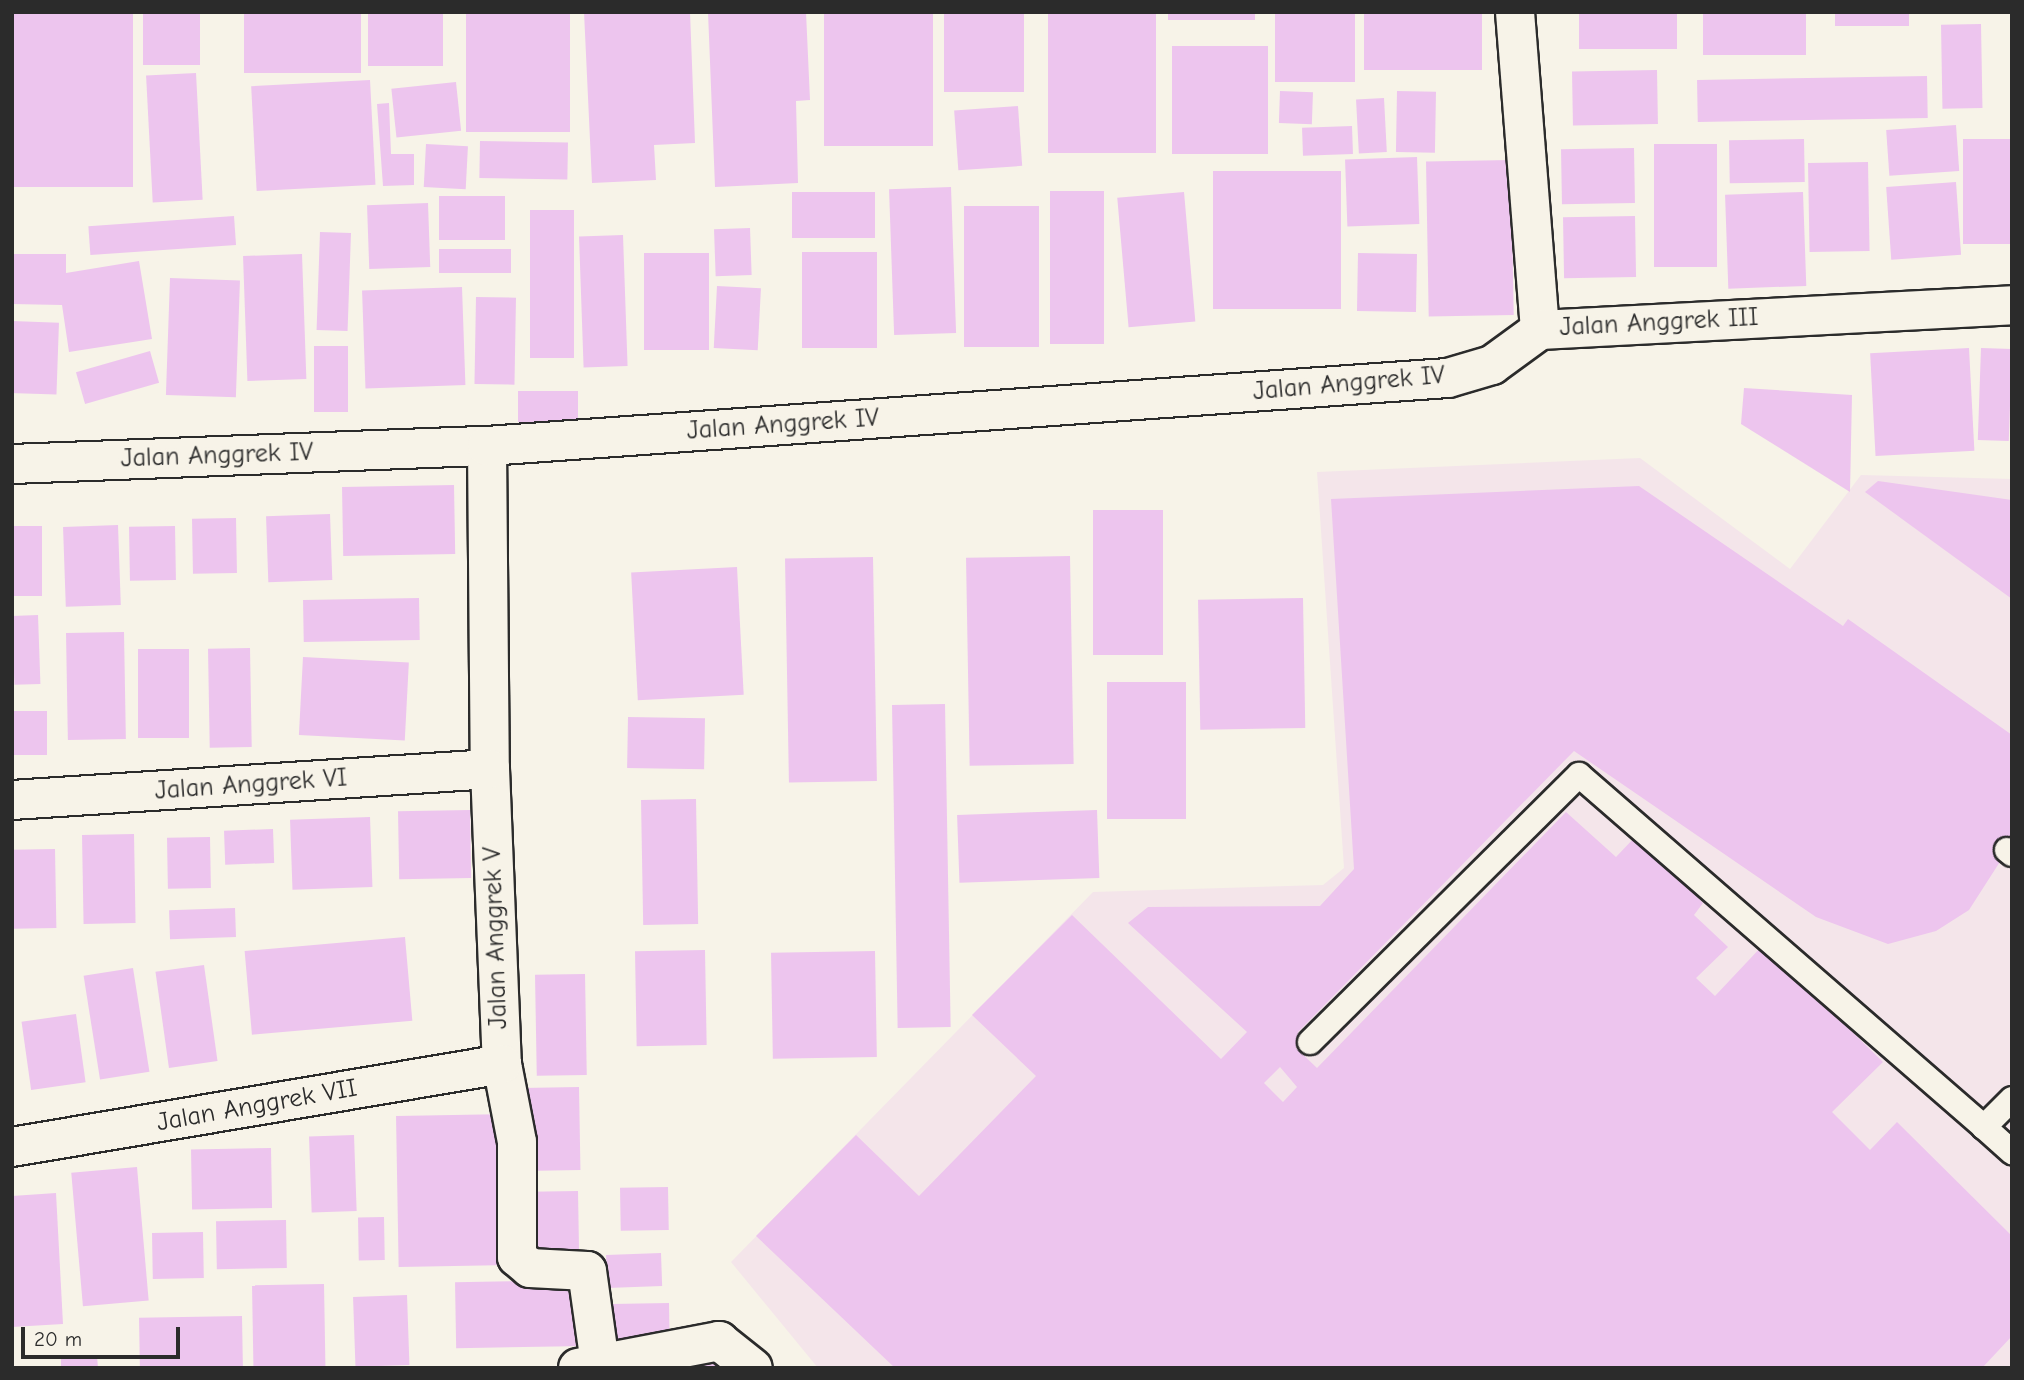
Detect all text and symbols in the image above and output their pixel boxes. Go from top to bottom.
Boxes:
street label: Jalan Anggrek III [1559,302,1759,344]
street label: Jalan Anggrek IV [1252,360,1446,408]
street label: Jalan Anggrek IV [686,403,880,447]
street label: Jalan Anggrek IV [120,437,314,475]
street label: Jalan Anggrek VI [154,763,348,807]
street label: Jalan Anggrek V [477,846,515,1030]
street label: Jalan Anggrek VII [154,1073,360,1139]
scale bar [24,1314,184,1358]
text: 20 m [34,1327,82,1351]

